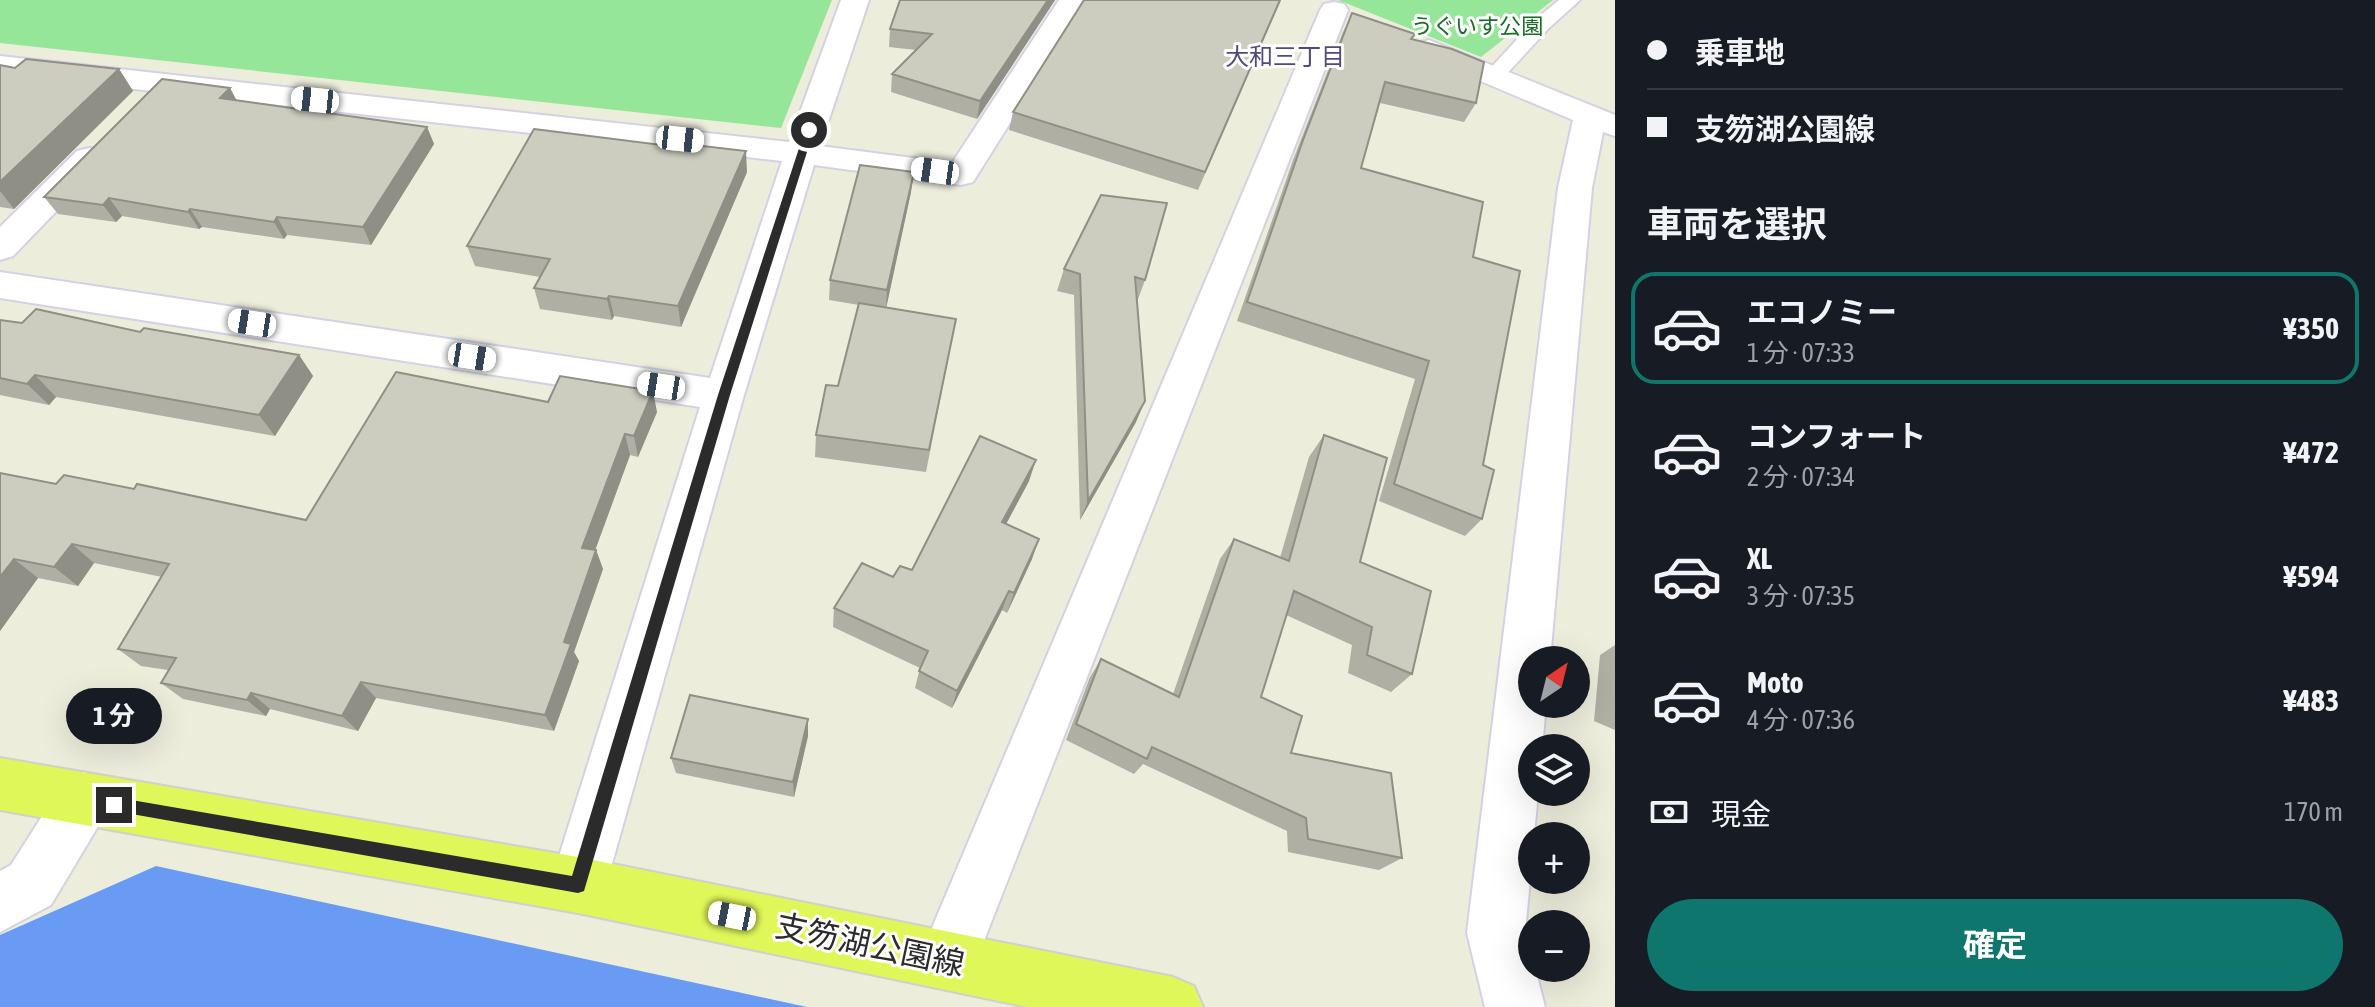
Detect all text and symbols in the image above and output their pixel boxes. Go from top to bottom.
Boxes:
park label: うぐいす公園 [1411,13,1543,39]
text: 乗車地 [1695,35,1785,69]
district label: 大和三丁目 [1225,43,1345,70]
car [290,86,340,114]
route start [791,112,827,148]
text: 支笏湖公園線 [1695,112,1875,146]
car [655,125,705,153]
car [910,156,960,186]
text: 車両を選択 [1647,203,1827,245]
icon: car [1651,292,1723,364]
text: エコノミー [1747,295,1897,329]
car [226,307,278,339]
text: ¥350 [2283,311,2339,345]
text: 1 分 · 07:33 [1747,338,1855,368]
car [446,341,498,373]
car [635,370,687,402]
icon: car [1651,416,1723,488]
text: コンフォート [1747,419,1926,453]
text: ¥472 [2283,435,2339,469]
text: 2 分 · 07:34 [1747,462,1855,492]
icon: car [1651,540,1723,612]
text: XL [1747,541,1772,575]
text: ¥594 [2283,559,2339,593]
text: 3 分 · 07:35 [1747,581,1855,611]
north arrow [1518,646,1590,718]
map controls [1518,646,1590,982]
icon: car [1651,664,1723,736]
text: Moto [1747,665,1804,699]
text: ¥483 [2283,683,2339,717]
callout: 1 分 [66,689,162,745]
text: 1 分 [93,701,135,731]
text: 4 分 · 07:36 [1747,705,1855,735]
button: layers [1518,734,1590,806]
route end [96,787,132,823]
icon: cash [1647,790,1691,834]
text: 現金 [1711,797,1771,831]
text: 170 m [2284,797,2343,827]
button: + [1518,822,1590,894]
button: 確定 [1647,899,2343,991]
car [706,900,758,932]
street label: 支笏湖公園線 [772,906,968,983]
button: − [1518,910,1590,982]

